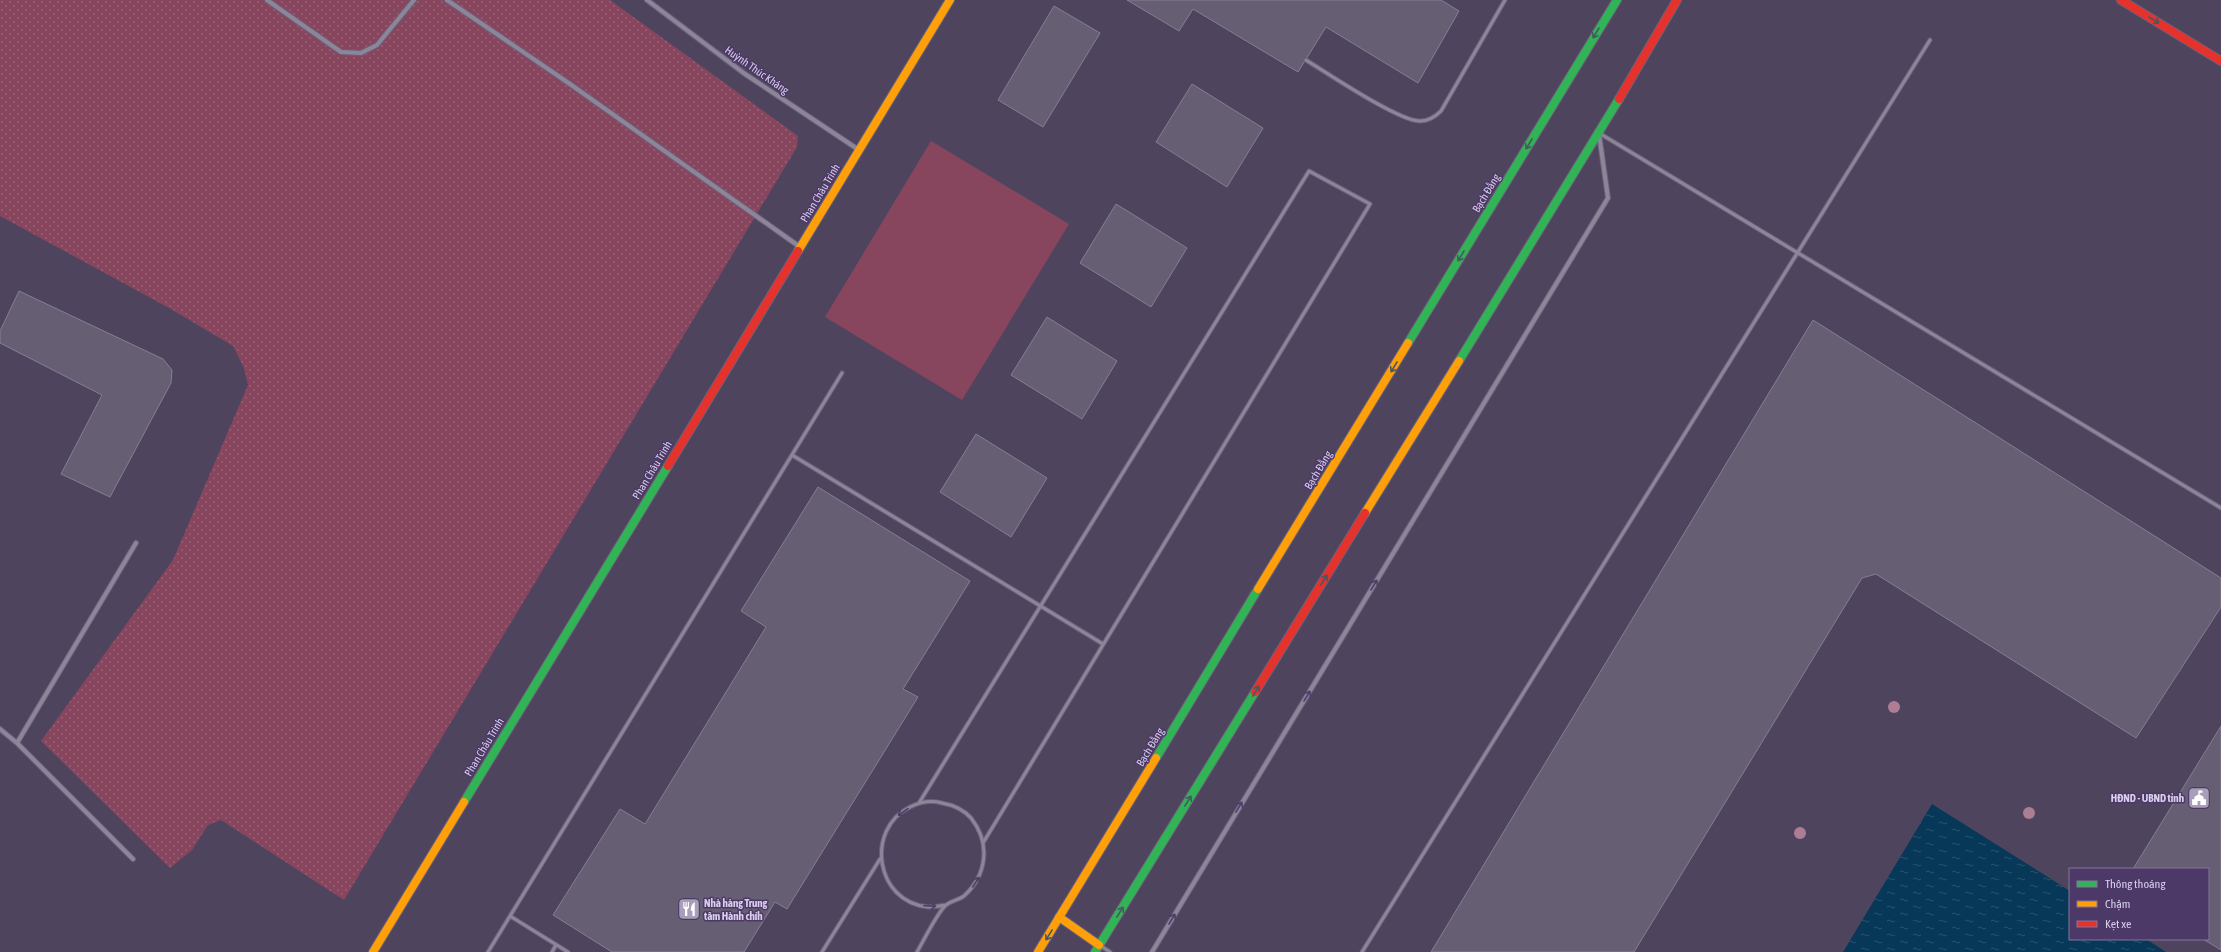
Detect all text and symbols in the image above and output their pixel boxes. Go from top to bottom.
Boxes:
one-way arrow [2148,17,2160,25]
one-way arrow [1592,27,1600,39]
street label: Huỳnh Thúc Kháng [723,44,791,97]
one-way arrow [1525,138,1533,149]
street label: Phan Châu Trinh [798,162,842,224]
street label: Bạch Đằng [1470,171,1503,215]
one-way arrow [1457,250,1465,262]
one-way arrow [1390,361,1398,372]
street label: Phan Châu Trinh [630,439,674,501]
street label: Bạch Đằng [1302,448,1335,492]
one-way arrow [1320,575,1328,586]
one-way arrow [1370,579,1378,591]
one-way arrow [1252,685,1260,696]
one-way arrow [1303,690,1311,702]
street label: Phan Châu Trinh [462,716,506,778]
street label: Bạch Đằng [1134,725,1167,769]
public building icon: HĐND - UBND tỉnh [2186,785,2212,811]
place label: HĐND - UBND tỉnh [2111,792,2184,804]
one-way arrow [1184,795,1192,807]
one-way arrow [1236,801,1244,813]
one-way arrow [898,808,909,816]
legend [2069,868,2209,940]
one-way arrow [972,876,980,888]
text: Thông thoáng [2105,877,2166,891]
restaurant icon: Nhà hàng Trung tâm Hành chíh [676,896,702,922]
place label: Nhà hàng Trung tâm Hành chíh [703,897,768,922]
text: Chậm [2105,897,2130,911]
one-way arrow [923,902,936,909]
one-way arrow [1116,906,1124,918]
one-way arrow [1168,913,1176,925]
text: Kẹt xe [2105,917,2131,931]
one-way arrow [1044,929,1052,941]

